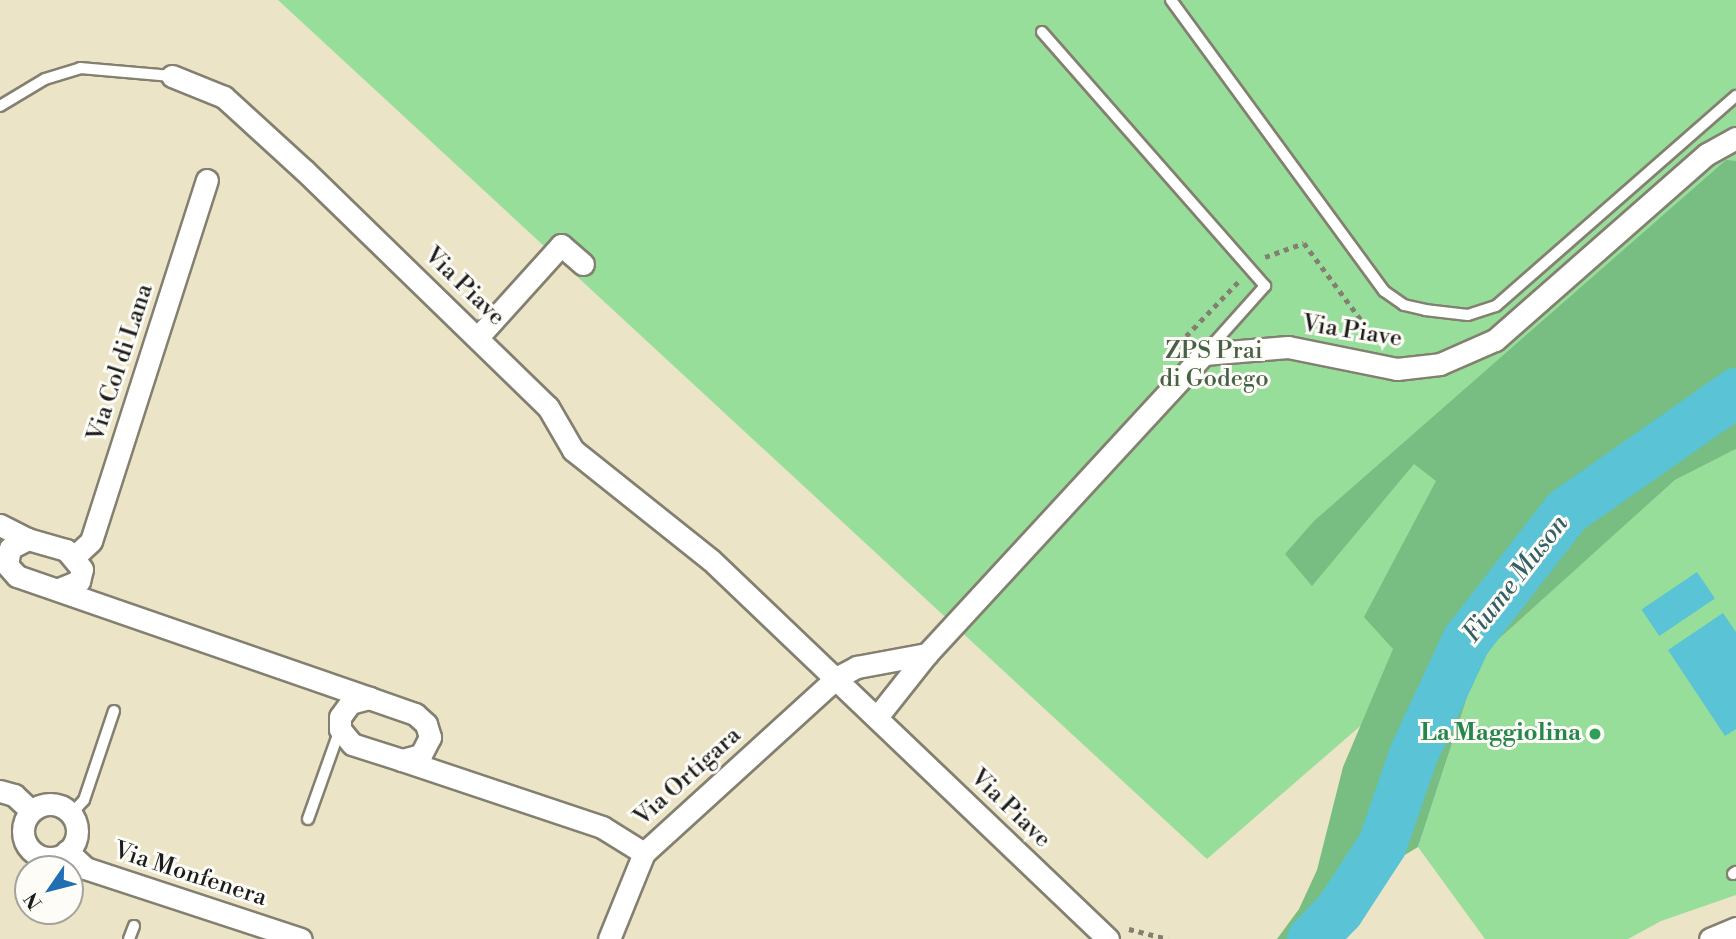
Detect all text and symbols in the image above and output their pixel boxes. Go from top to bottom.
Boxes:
street label: Via Piave [418,242,510,332]
street label: Via Col di Lana [82,281,160,445]
street label: Via Piave [1300,310,1404,354]
park label: ZPS Prai di Godego [1159,338,1269,394]
water label: Fiume Muson [1457,509,1575,649]
place label: La Maggiolina [1420,720,1581,748]
street label: Via Ortigara [629,721,747,833]
marker: La Maggiolina [1587,726,1603,742]
street label: Via Piave [964,764,1056,854]
street label: Via Monfenera [110,837,270,913]
north arrow [14,855,84,925]
text: N [19,888,48,914]

